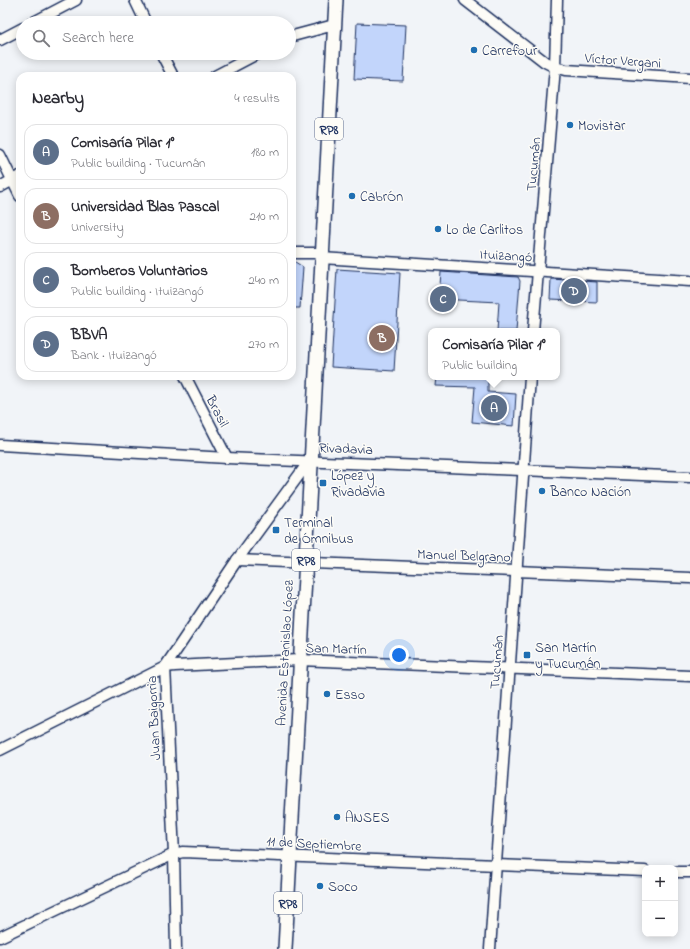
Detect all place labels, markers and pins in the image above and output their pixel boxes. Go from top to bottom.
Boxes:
place label: Carrefour [482,41,538,62]
marker: Carrefour [469,45,479,55]
place label: Movistar [578,116,626,137]
marker: Movistar [565,120,575,130]
place label: CabrÓn [360,187,403,208]
marker: CabrÓn [347,191,357,201]
place label: Lo de Carlitos [446,220,523,241]
marker: Lo de Carlitos [433,224,443,234]
pin: D [561,276,587,306]
pin: C [430,284,456,314]
pin: B [369,323,395,353]
pin: A [481,393,507,423]
place label: López y Rivadavia [331,466,385,503]
marker: López y Rivadavia [318,478,328,488]
place label: Banco Nación [549,482,631,503]
marker: Banco Nación [537,486,547,496]
place label: Terminal de Ómnibus [284,513,354,550]
marker: Terminal de Ómnibus [271,525,281,535]
place label: San Martín y Tucumán [535,638,601,676]
marker: San Martín y Tucumán [522,650,532,660]
place label: Esso [335,685,365,706]
marker: Esso [322,689,332,699]
place label: ANSES [345,808,390,829]
marker: ANSES [332,812,342,822]
place label: Soco [328,877,358,898]
marker: Soco [315,881,325,891]

